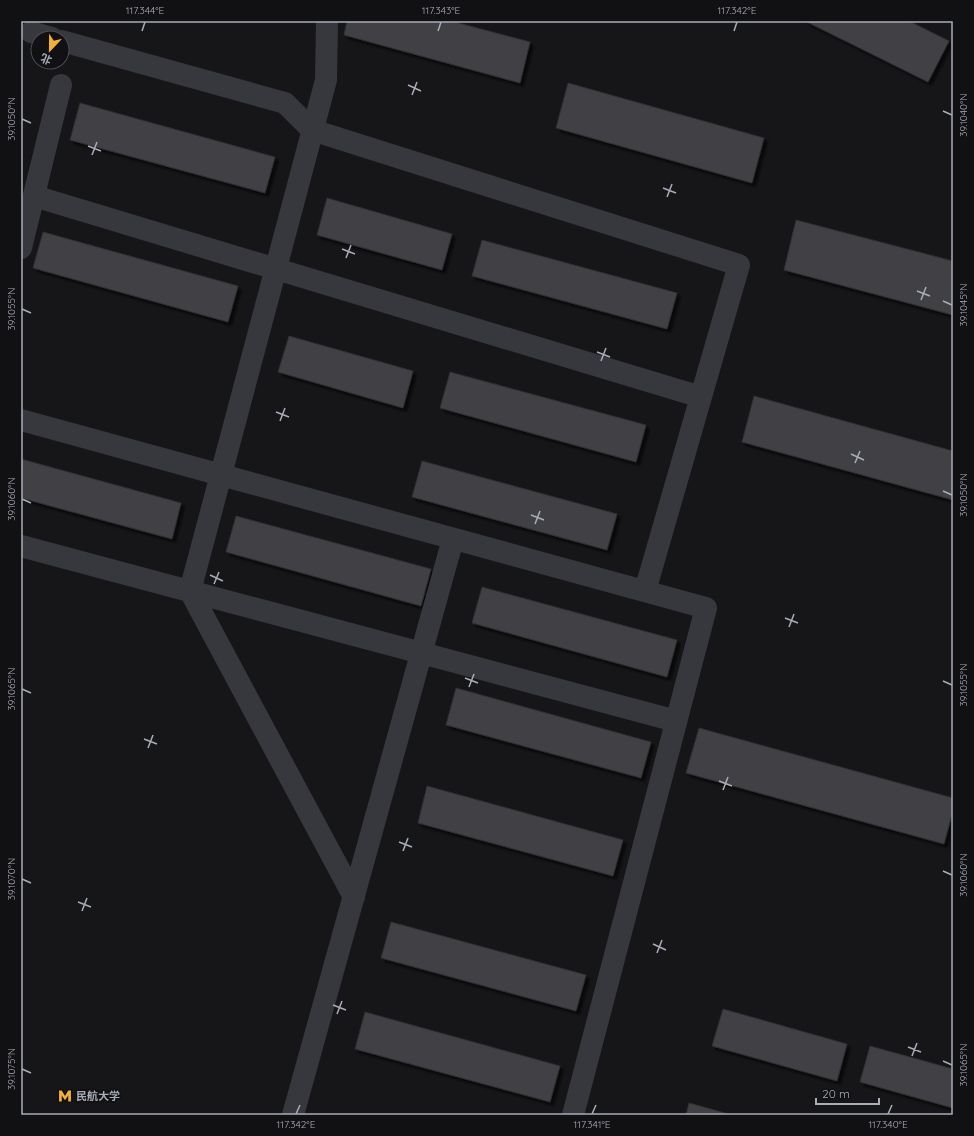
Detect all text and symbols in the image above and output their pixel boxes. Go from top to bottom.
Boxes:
text: 117.344°E [126,4,165,17]
text: 117.343°E [422,4,461,17]
text: 117.342°E [718,4,757,17]
north arrow [30,30,70,70]
text: 北 [39,51,54,68]
text: 39.1040°N [957,93,970,137]
text: 39.1050°N [5,97,18,141]
text: 39.1045°N [957,284,970,326]
text: 39.1055°N [5,288,18,330]
text: 39.1050°N [957,473,970,517]
text: 39.1060°N [5,477,18,521]
text: 39.1055°N [957,664,970,706]
text: 39.1065°N [5,668,18,710]
text: 39.1060°N [957,853,970,897]
text: 39.1070°N [5,858,18,900]
text: 39.1065°N [957,1044,970,1086]
text: 39.1075°N [5,1048,18,1090]
scale bar [816,1080,879,1106]
text: 20 m [822,1086,850,1101]
metro station icon: 民航大学 [57,1088,73,1104]
place label: 民航大学 [76,1089,120,1103]
text: 117.342°E [277,1118,316,1131]
text: 117.341°E [574,1118,611,1131]
text: 117.340°E [868,1118,908,1131]

